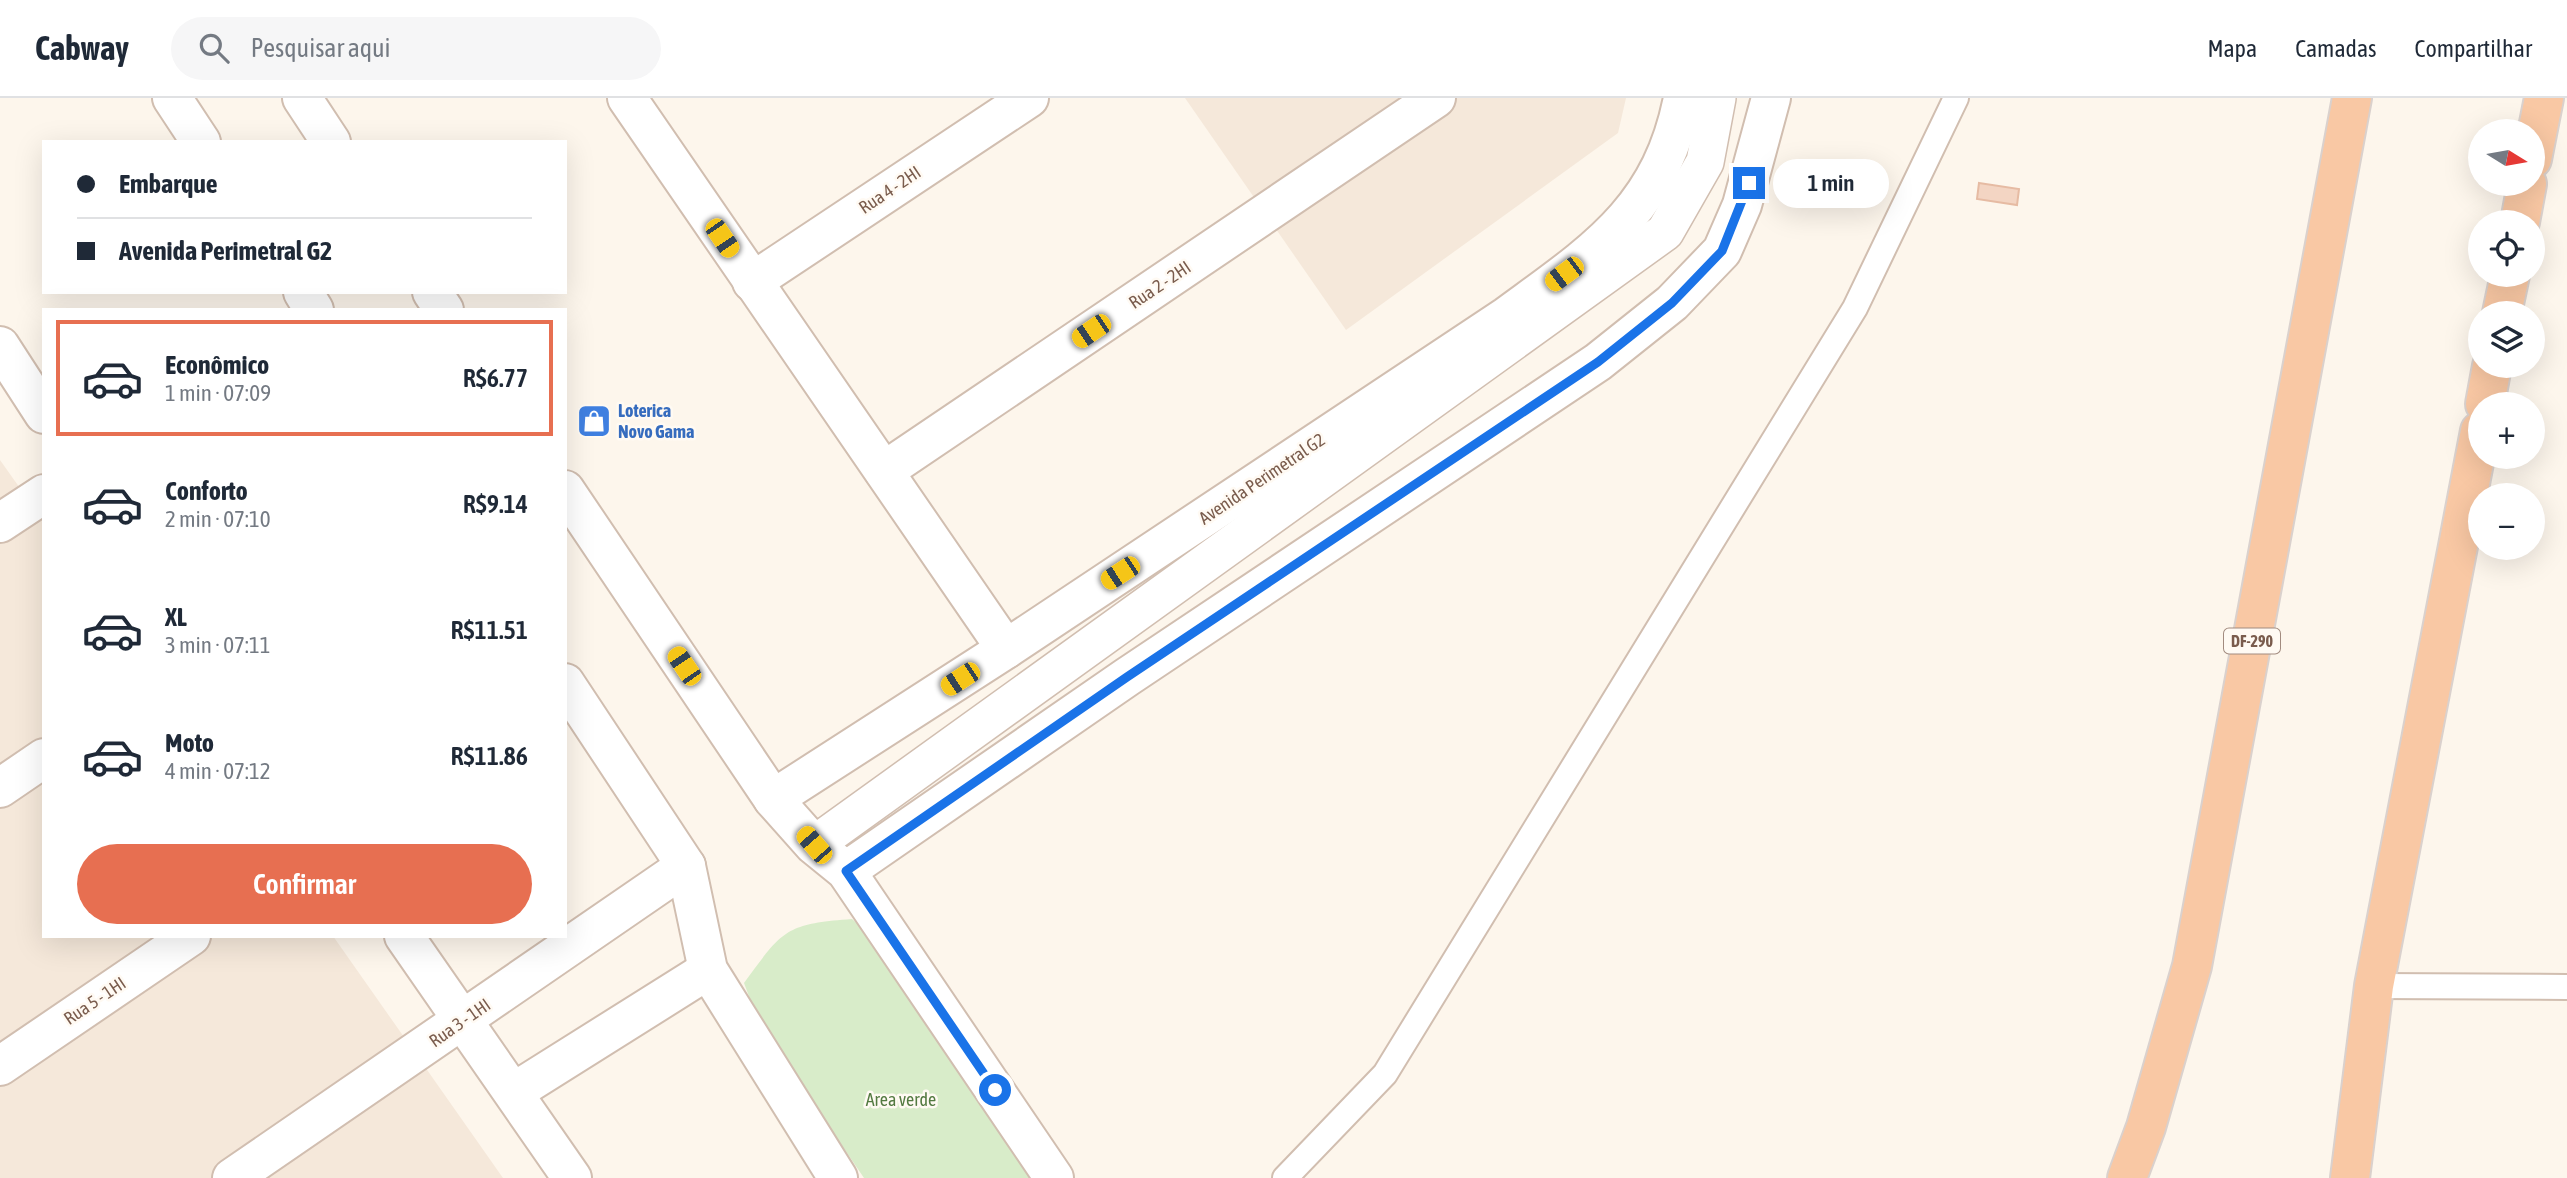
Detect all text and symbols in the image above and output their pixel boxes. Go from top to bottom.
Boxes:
search box [171,17,661,80]
text: Cabway [35,29,129,67]
icon: search [195,29,233,67]
text: Pesquisar aqui [251,33,391,63]
text: Mapa [2207,35,2257,62]
text: Camadas [2295,35,2377,62]
text: Compartilhar [2415,35,2532,62]
north arrow [2468,119,2544,196]
map controls [2468,119,2545,560]
callout: 1 min [1774,158,1889,208]
street label: Rua 4 - 2HI [855,161,925,218]
route end [1733,167,1765,199]
text: Embarque [119,169,218,199]
text: 1 min [1808,170,1854,196]
button: locate [2468,210,2545,287]
car [702,215,743,261]
text: Avenida Perimetral G2 [119,236,332,266]
car [1541,253,1588,295]
street label: Rua 2 - 2HI [1125,256,1195,313]
button: layers [2468,301,2545,378]
car [1068,311,1115,351]
icon: car [81,347,144,410]
text: Econômico [165,350,269,380]
text: R$6.77 [463,363,528,393]
text: 1 min · 07:09 [165,380,271,406]
button: + [2468,392,2545,469]
place label: Loterica Novo Gama [618,400,694,442]
shop icon: Loterica Novo Gama [575,402,613,440]
street label: Avenida Perimetral G2 [1195,429,1329,529]
icon: car [81,473,144,536]
text: Conforto [165,476,248,506]
button: − [2468,483,2545,560]
text: R$9.14 [463,489,528,519]
text: 2 min · 07:10 [165,506,271,532]
car [1097,553,1144,593]
icon: car [81,599,144,662]
text: XL [165,602,187,632]
text: R$11.51 [451,615,528,645]
road number: DF-290 [2224,628,2280,654]
text: 3 min · 07:11 [165,632,271,658]
car [664,643,705,689]
car [937,659,984,699]
icon: car [81,725,144,788]
text: Moto [165,728,214,758]
text: R$11.86 [451,741,528,771]
text: 4 min · 07:12 [165,758,271,784]
car [793,822,836,868]
button: Confirmar [77,844,532,924]
street label: Rua 5 - 1HI [60,972,130,1029]
street label: Rua 3 - 1HI [425,994,494,1051]
route start [979,1074,1011,1106]
park label: Area verde [866,1089,936,1110]

